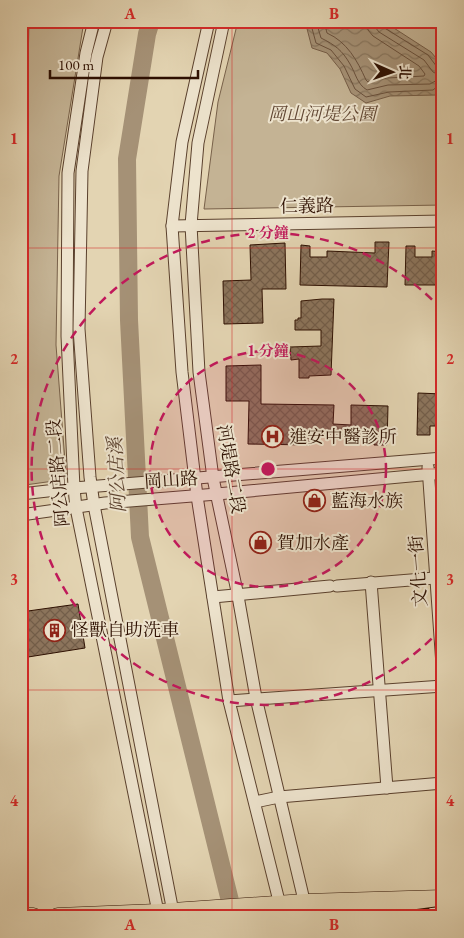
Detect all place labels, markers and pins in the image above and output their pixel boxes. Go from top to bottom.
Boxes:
hospital icon: 進安中醫診所 [261,425,285,449]
place label: 進安中醫診所 [289,425,397,448]
centre of rings [259,460,277,478]
shop icon: 藍海水族 [303,489,327,513]
place label: 藍海水族 [331,489,403,512]
shop icon: 賀加水產 [249,531,273,555]
place label: 賀加水產 [277,531,349,554]
building icon: 怪獸自助洗車 [43,618,67,642]
place label: 怪獸自助洗車 [71,618,179,641]

